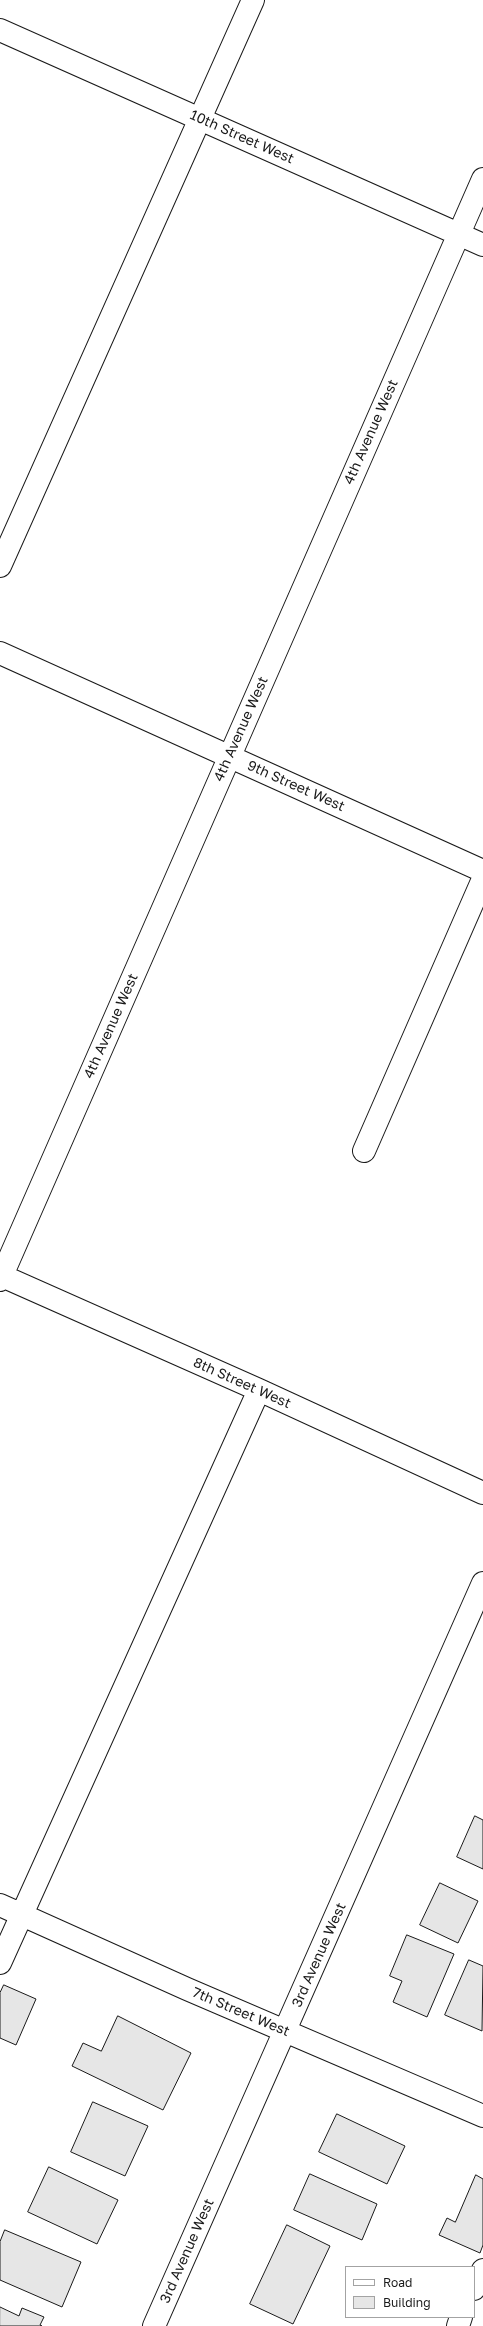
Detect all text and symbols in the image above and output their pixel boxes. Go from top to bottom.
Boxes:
street label: 10th Street West [187,107,297,167]
street label: 4th Avenue West [340,377,402,487]
street label: 4th Avenue West [210,674,272,784]
street label: 9th Street West [245,757,347,815]
street label: 4th Avenue West [80,971,142,1081]
street label: 8th Street West [191,1354,293,1412]
street label: 3rd Avenue West [288,1900,350,2010]
street label: 7th Street West [190,1984,292,2040]
street label: 3rd Avenue West [156,2196,218,2306]
legend [345,2266,475,2318]
text: Road [383,2275,412,2290]
text: Building [383,2295,431,2310]

